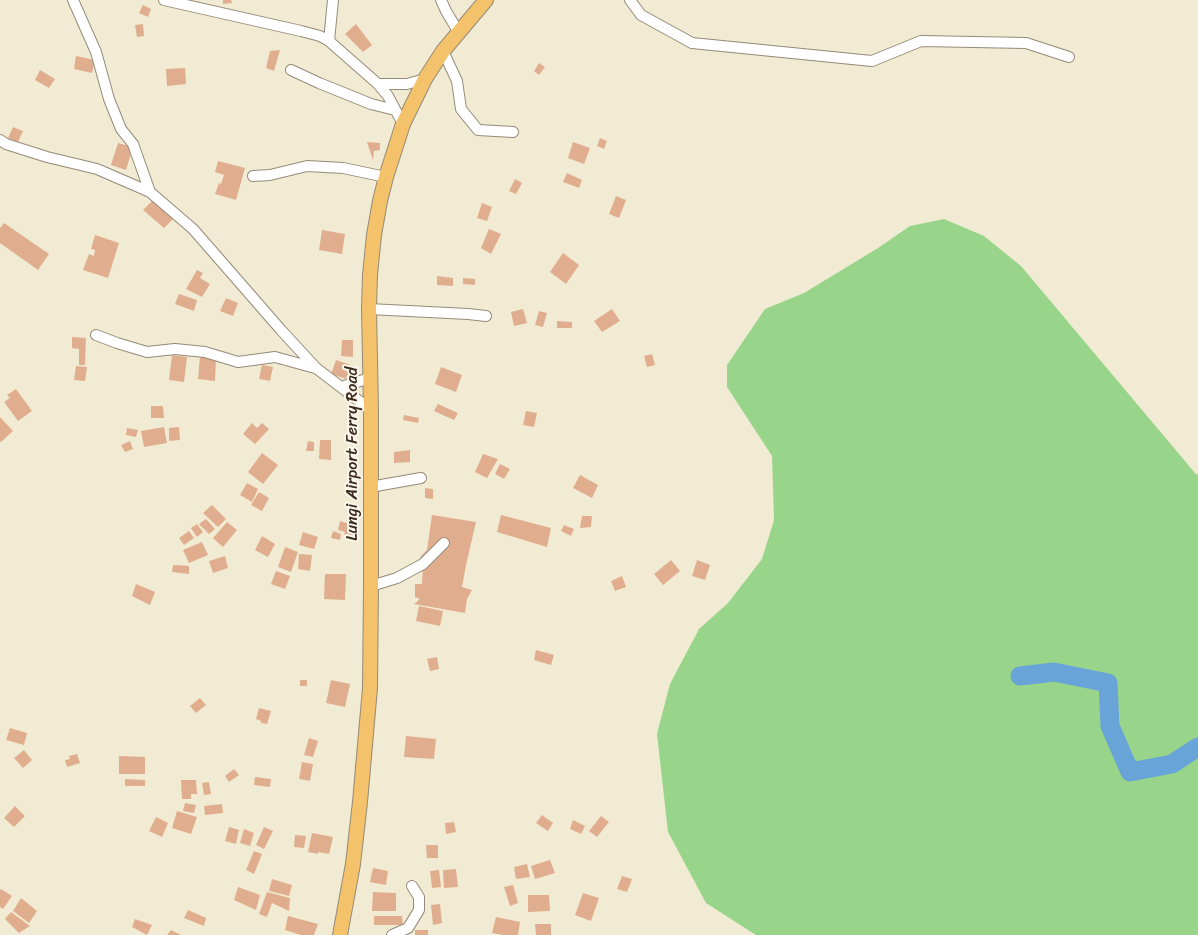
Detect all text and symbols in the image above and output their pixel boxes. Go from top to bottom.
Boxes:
street label: Lungi Airport Ferry Road [343,367,363,541]

